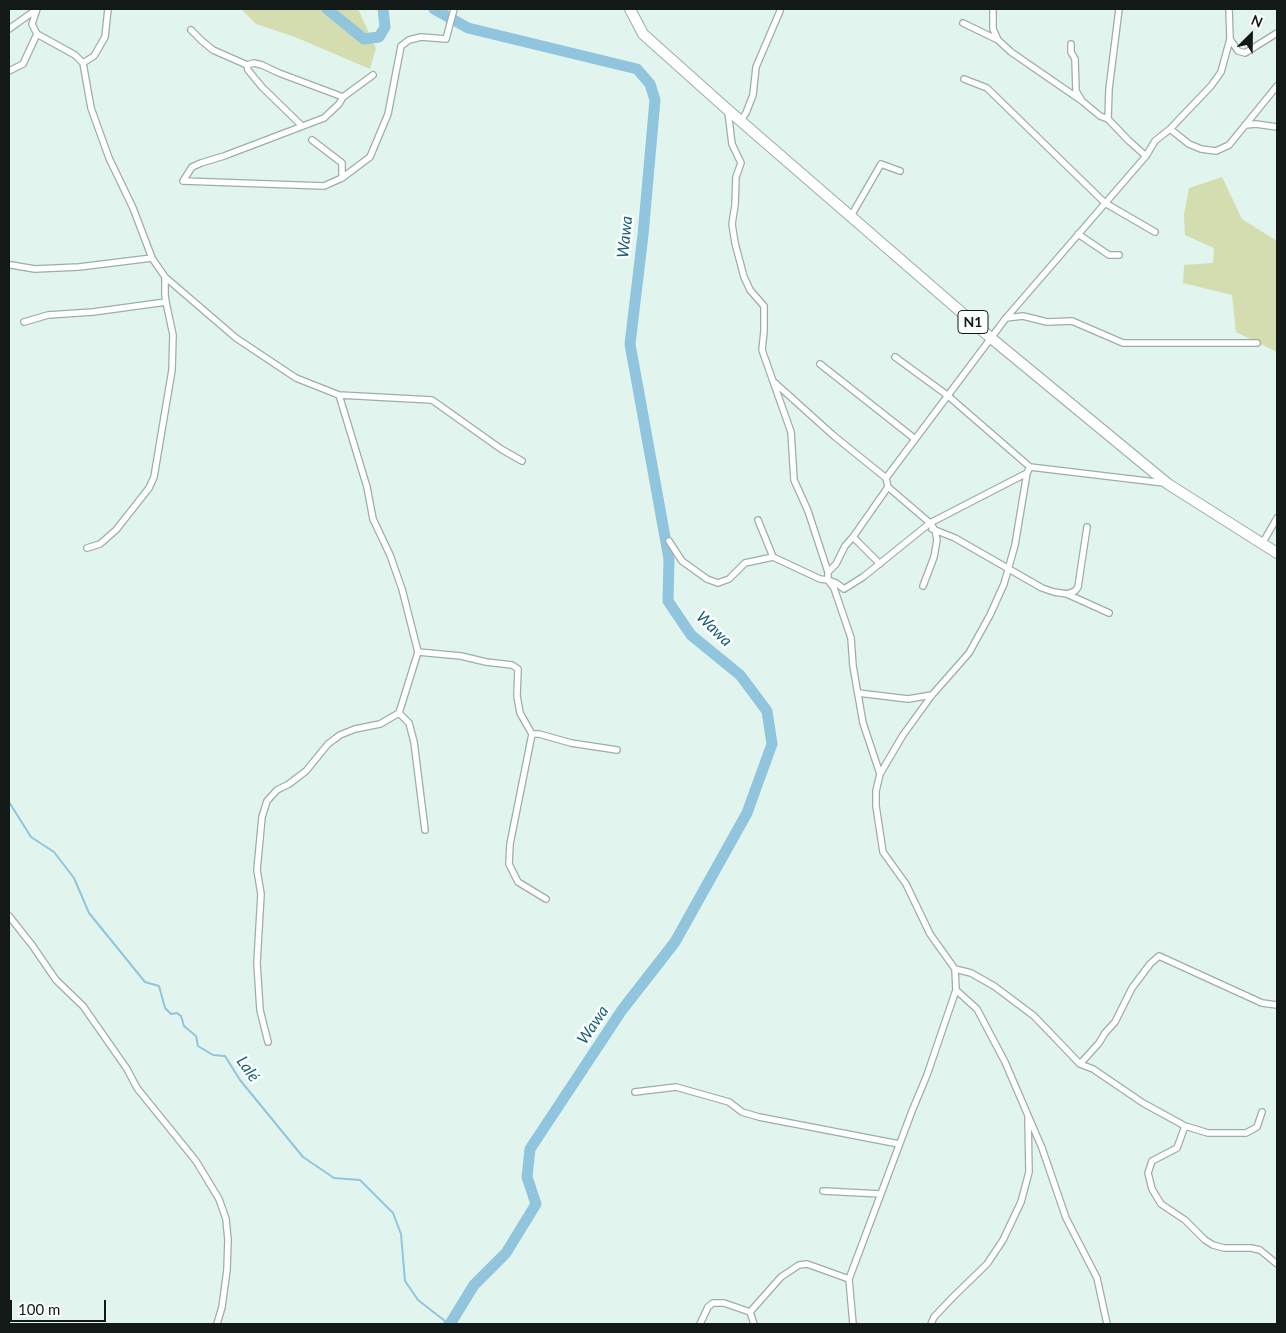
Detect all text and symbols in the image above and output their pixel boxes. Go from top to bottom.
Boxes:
north arrow [1226,10,1276,60]
text: N [1249,11,1265,31]
water label: Wawa [613,215,637,259]
road number: N1 [958,311,988,334]
water label: Wawa [692,607,736,651]
water label: Wawa [573,1002,613,1048]
water label: Lalé [232,1053,264,1085]
scale bar [12,1290,109,1322]
text: 100 m [18,1300,60,1318]

